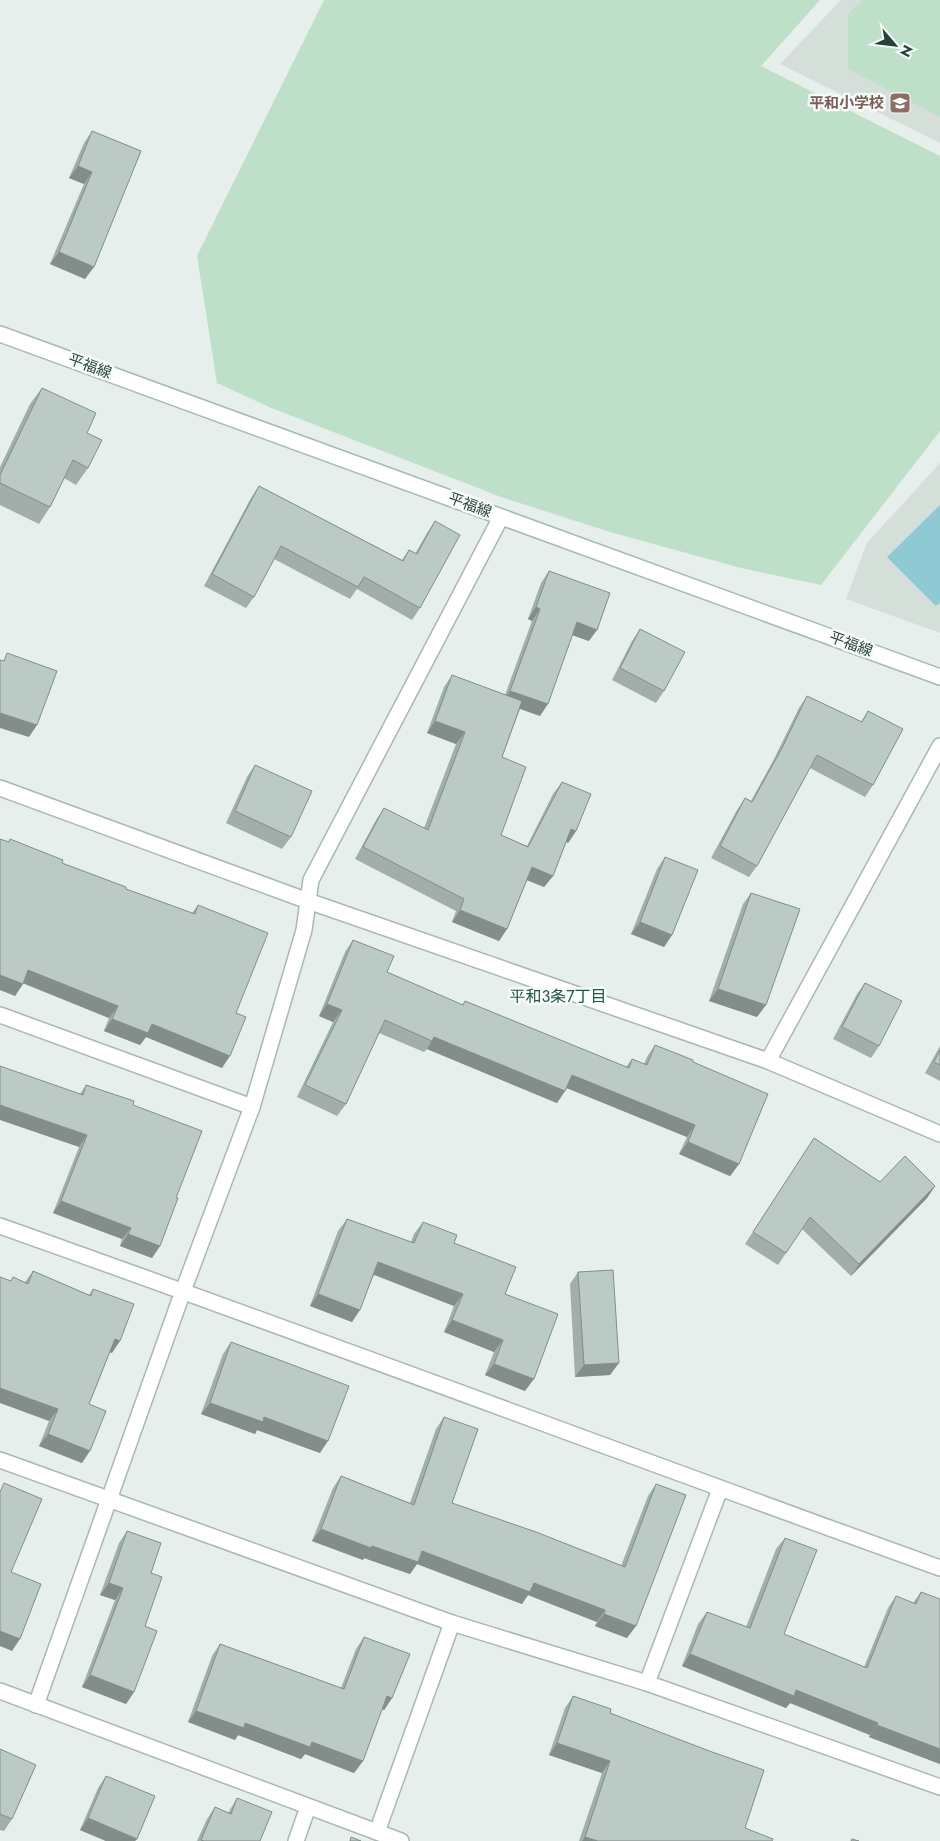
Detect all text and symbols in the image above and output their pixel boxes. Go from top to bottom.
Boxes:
north arrow [870,20,920,70]
text: N [895,41,918,61]
school or university icon: 平和小学校 [888,91,912,115]
place label: 平和小学校 [809,92,884,114]
street label: 平福線 [65,348,115,384]
street label: 平福線 [445,487,495,523]
street label: 平福線 [826,626,876,662]
district label: 平和3条7丁目 [509,985,607,1008]

